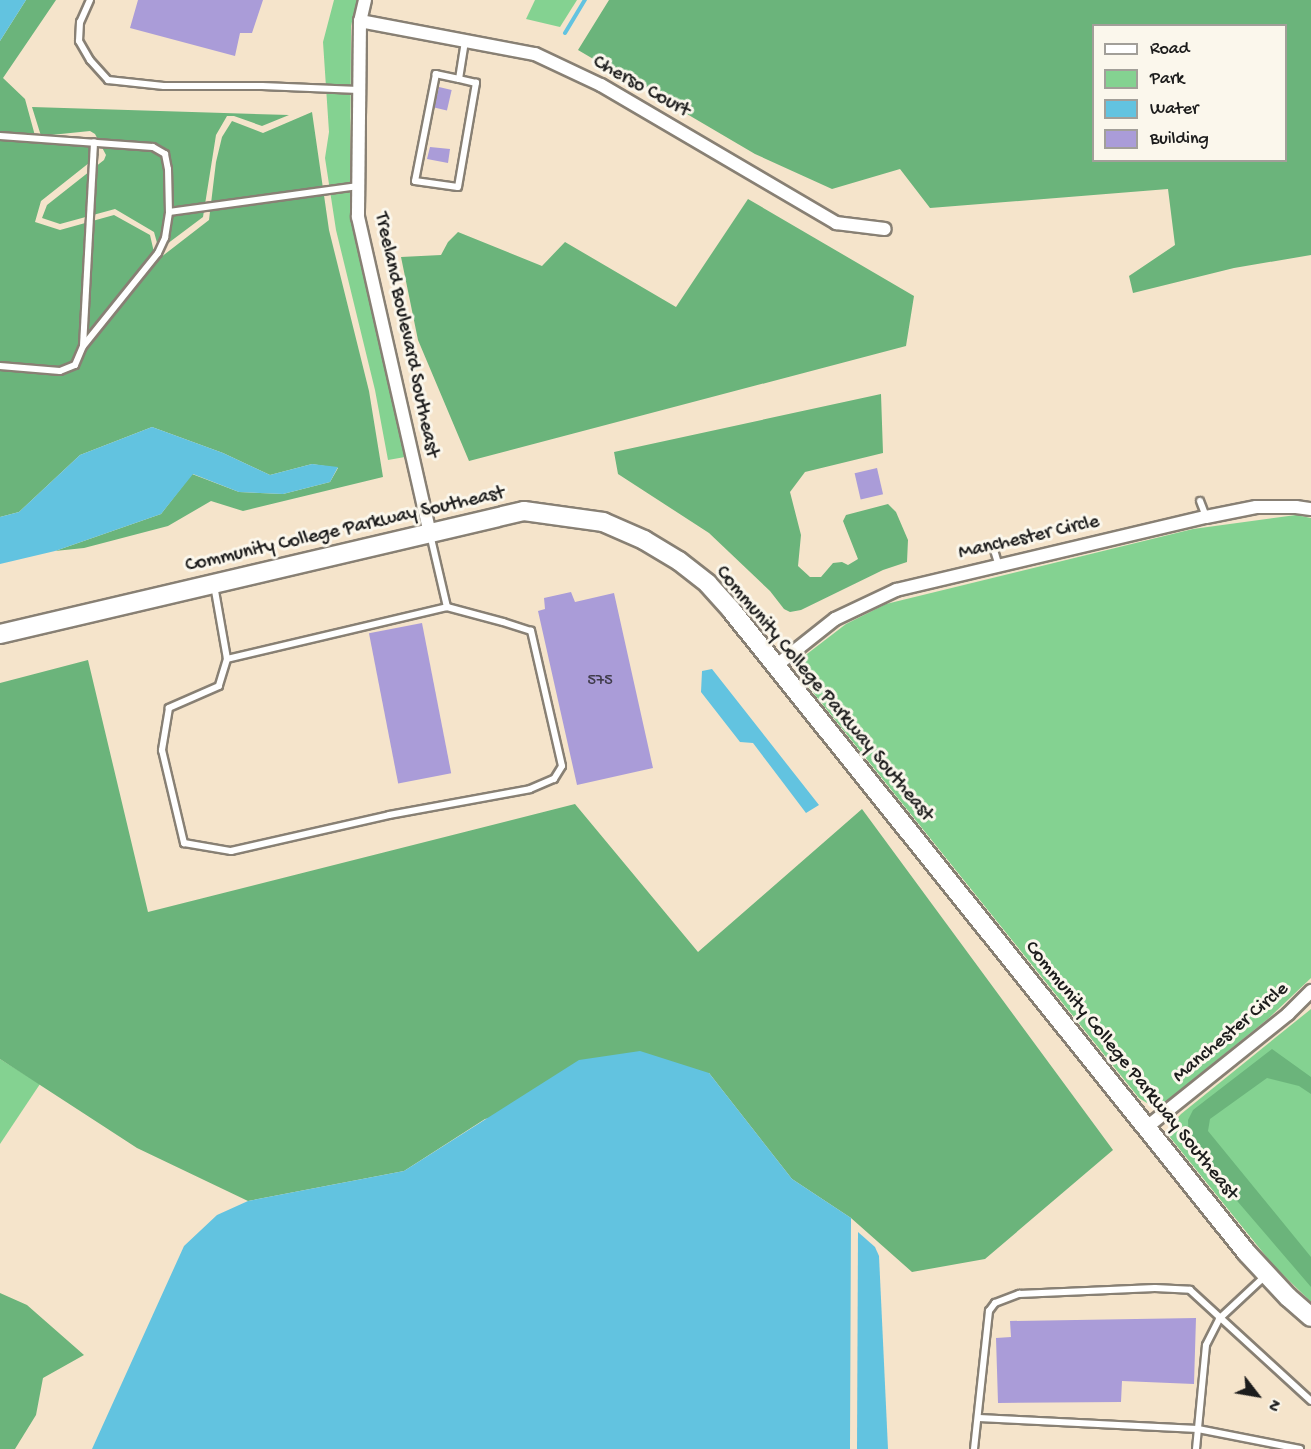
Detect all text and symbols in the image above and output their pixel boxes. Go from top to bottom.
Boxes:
legend [1092,24,1287,162]
text: Road [1150,39,1189,60]
street label: Cherso Court [588,50,694,124]
text: Park [1150,69,1184,90]
text: Water [1150,99,1198,120]
text: Building [1150,129,1209,150]
street label: Treeland Boulevard Southeast [368,210,444,460]
street label: Community College Parkway Southeast [183,482,507,578]
street label: Manchester Circle [956,510,1102,566]
street label: Community College Parkway Southeast [710,561,938,827]
house number: 575 [587,672,613,692]
street label: Community College Parkway Southeast [1019,937,1243,1205]
street label: Manchester Circle [1168,978,1294,1088]
north arrow [1227,1365,1287,1425]
text: N [1262,1395,1284,1414]

